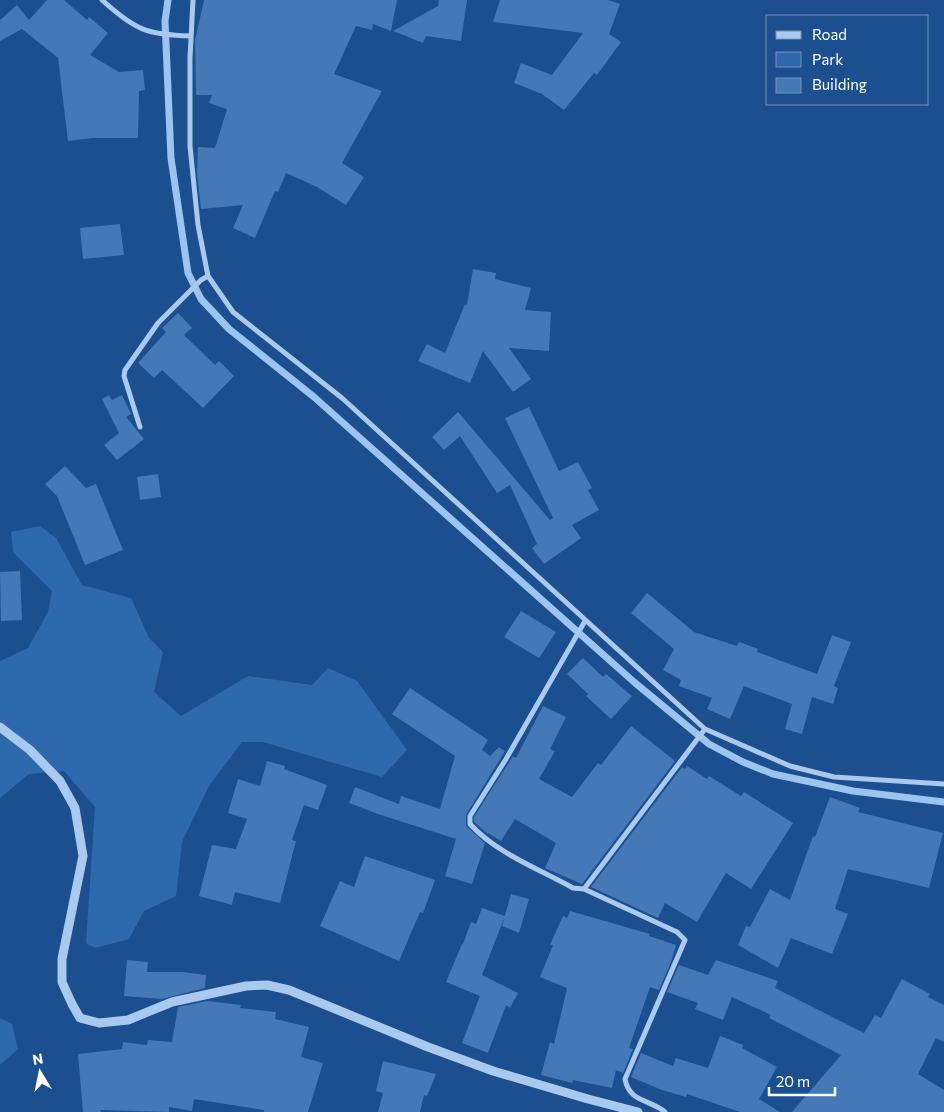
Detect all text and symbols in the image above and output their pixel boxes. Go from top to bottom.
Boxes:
legend [766,15,929,105]
text: Road [812,25,847,43]
text: Park [812,50,843,68]
text: Building [812,75,867,93]
north arrow [15,1047,65,1097]
text: N [31,1049,44,1068]
scale bar [769,1064,835,1096]
text: 20 m [776,1072,810,1090]

